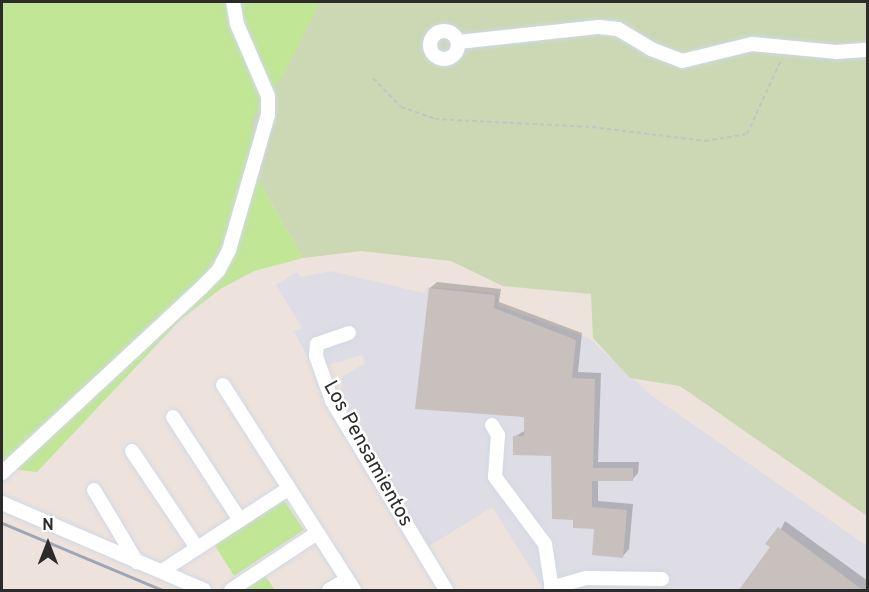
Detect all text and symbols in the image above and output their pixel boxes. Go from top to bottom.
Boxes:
street label: Los Pensamientos [317,377,417,531]
north arrow [18,514,78,574]
text: N [42,516,54,536]

